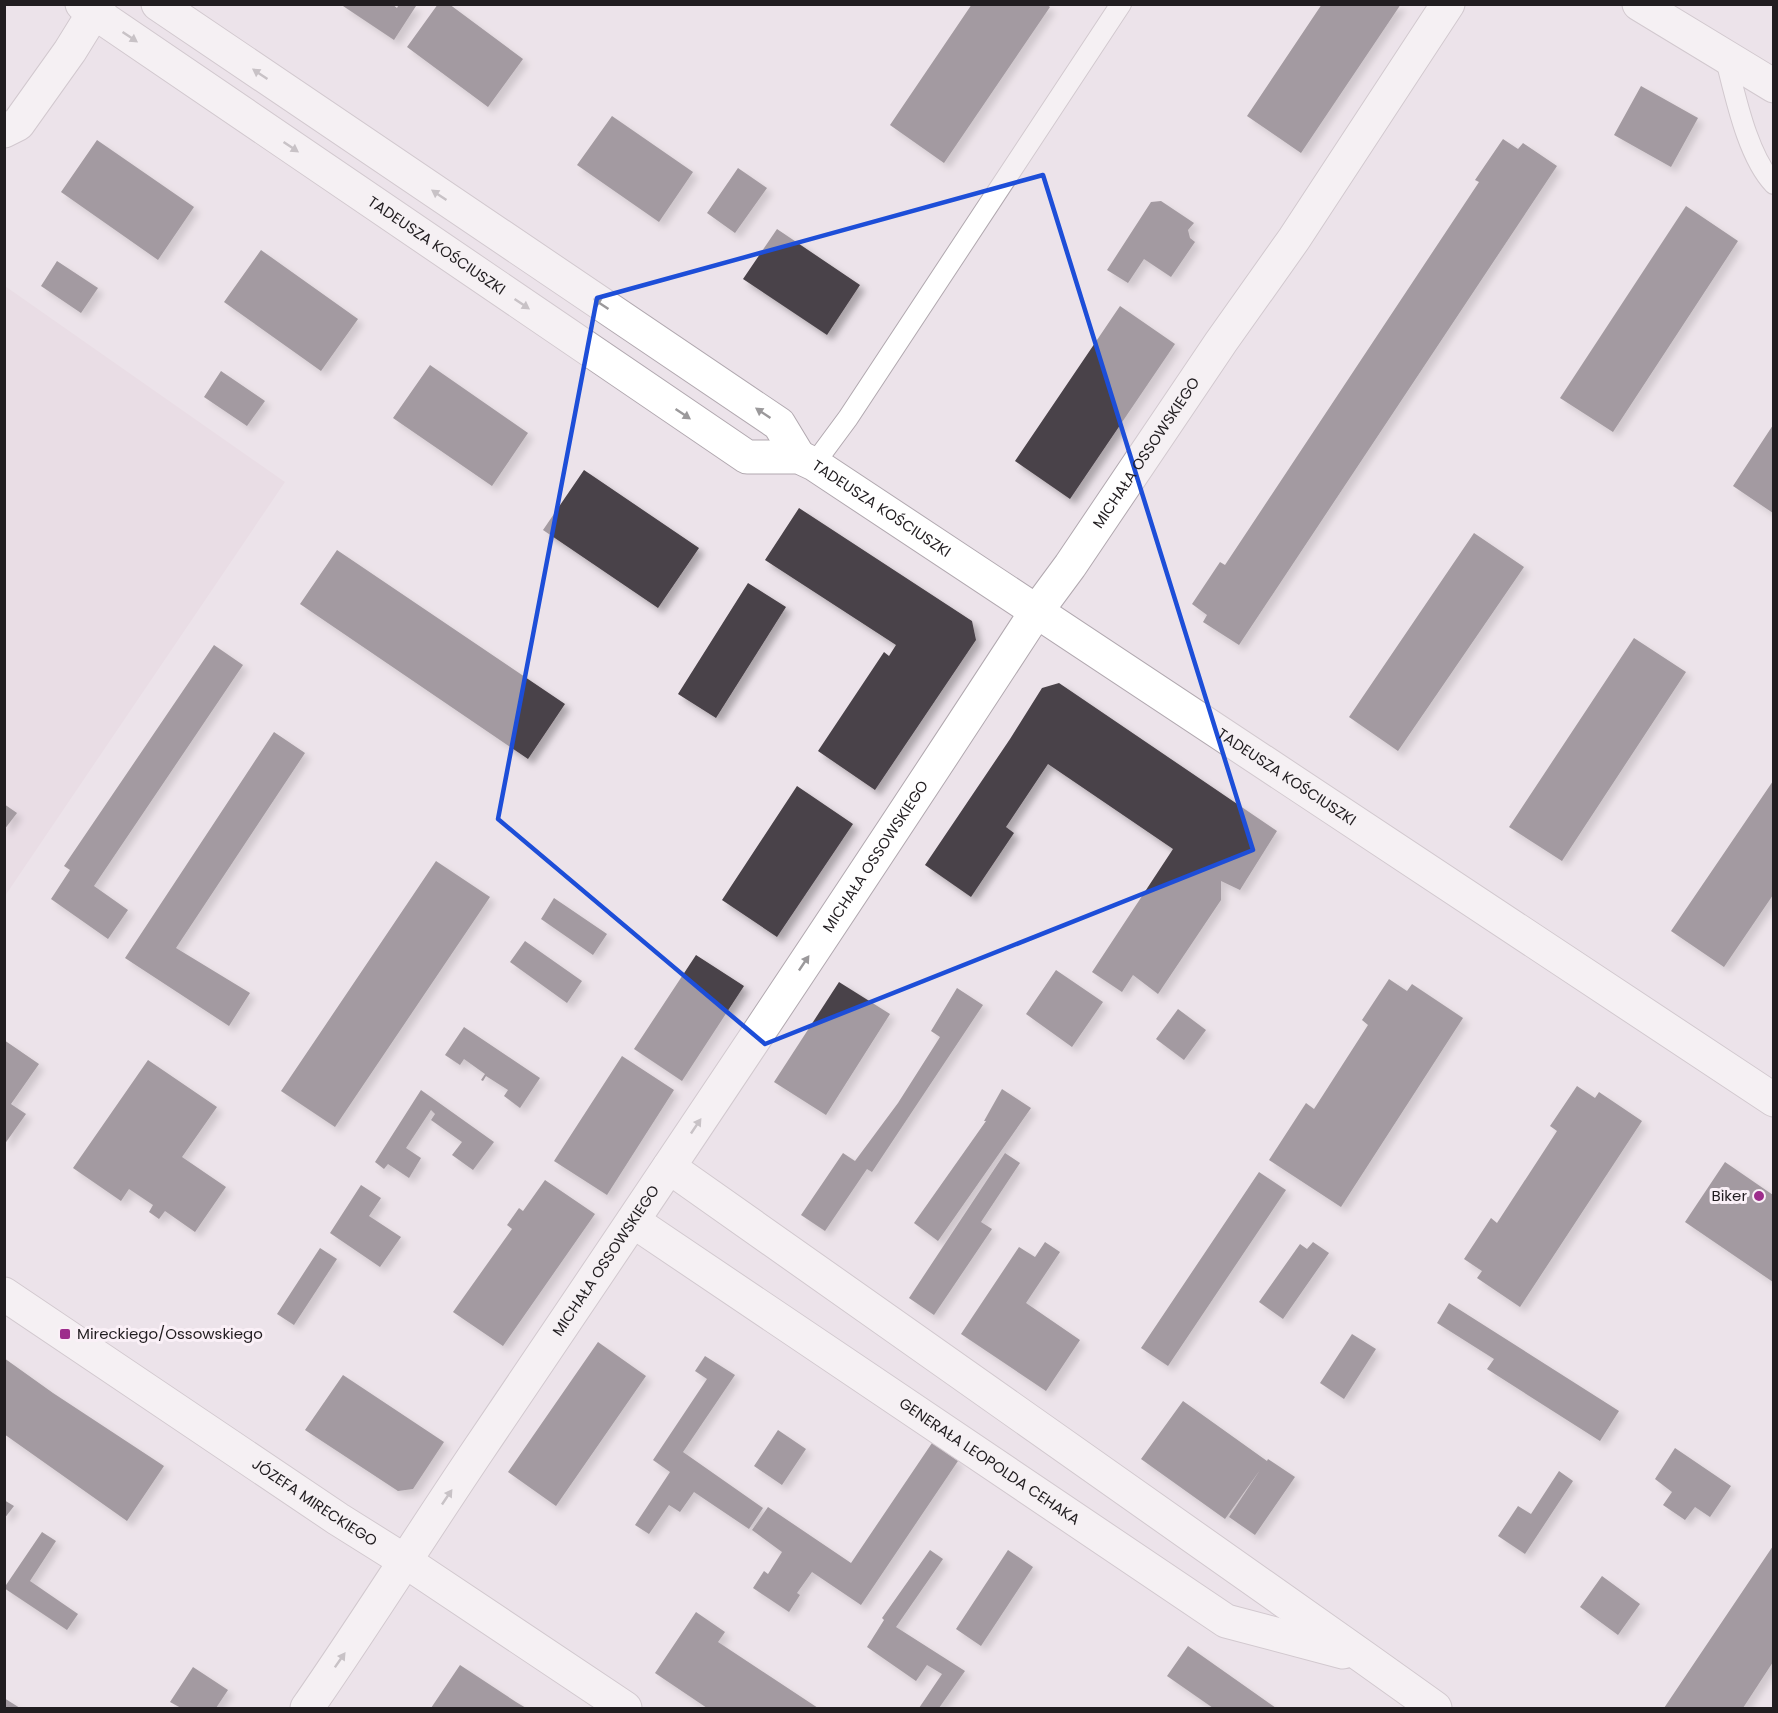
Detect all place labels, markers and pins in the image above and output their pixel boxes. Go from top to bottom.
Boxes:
place label: Biker [1711,1185,1747,1206]
marker: Biker [1752,1189,1766,1203]
place label: Mireckiego/Ossowskiego [77,1323,263,1344]
marker: Mireckiego/Ossowskiego [58,1327,72,1341]

